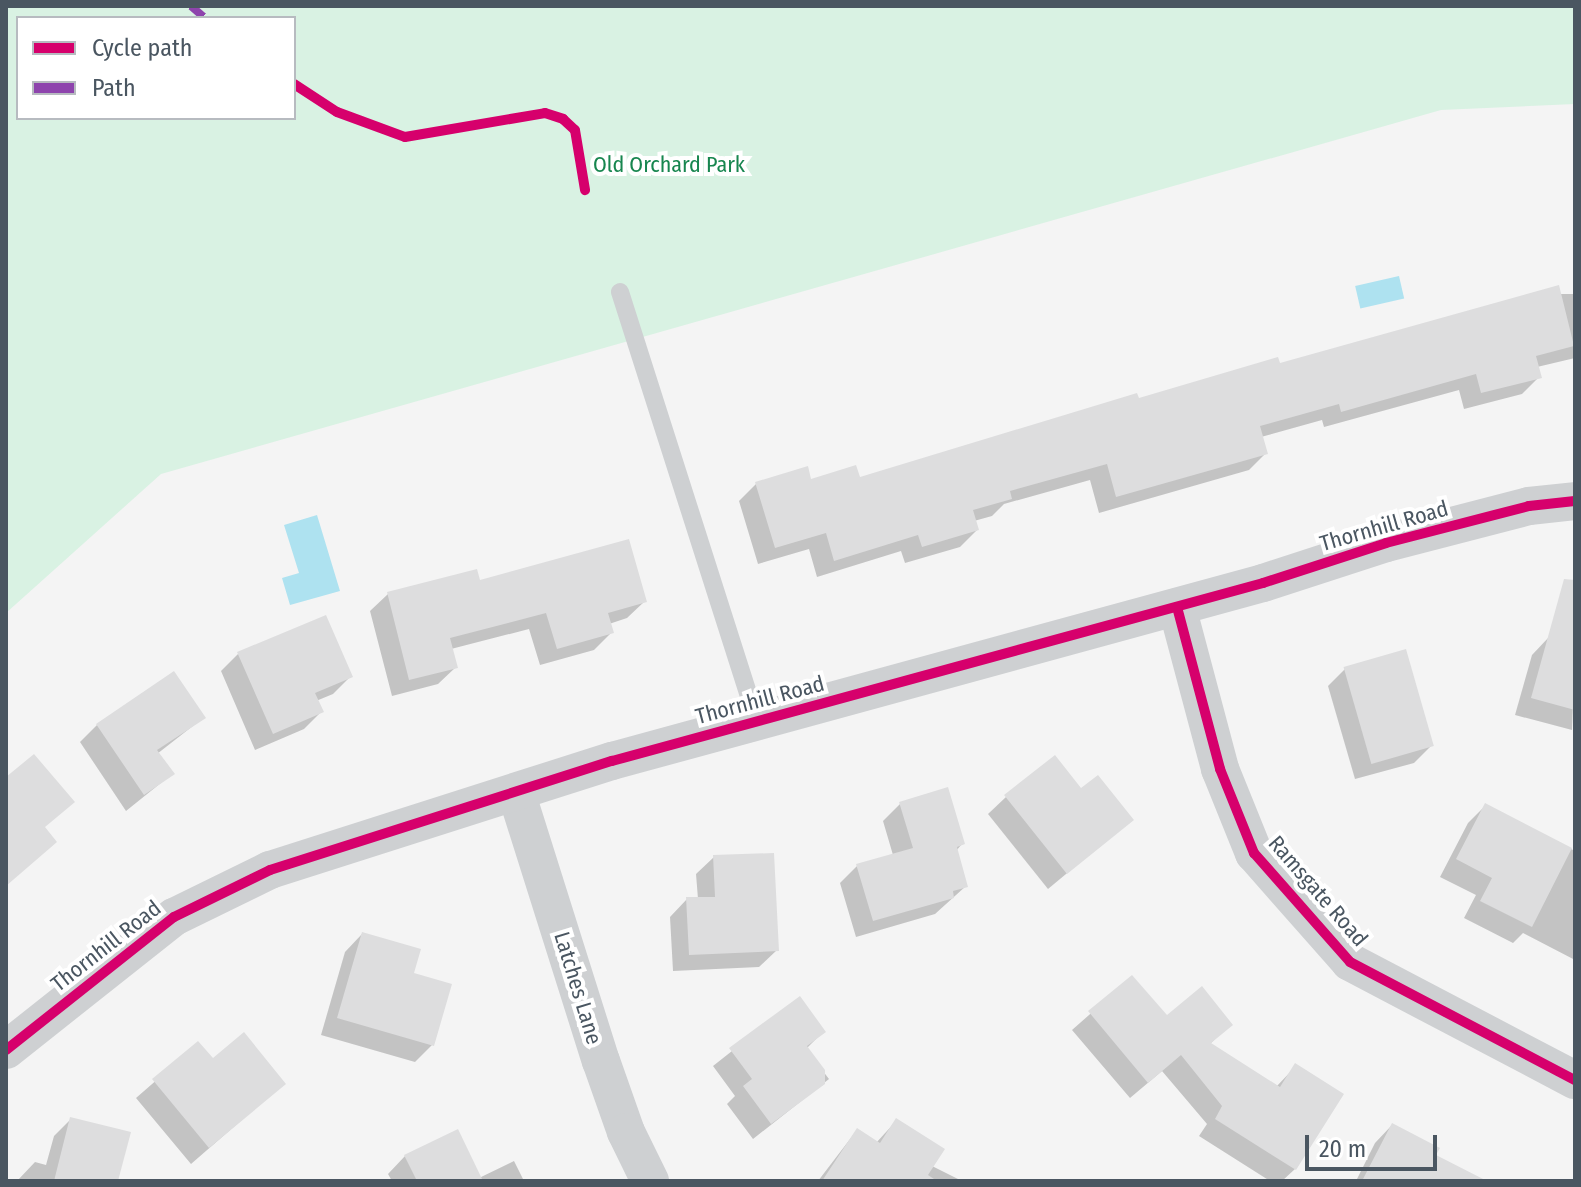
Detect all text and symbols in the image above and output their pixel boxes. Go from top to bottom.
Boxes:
legend [16,16,296,120]
text: Cycle path [92,34,192,62]
text: Path [92,74,136,102]
park label: Old Orchard Park [593,152,745,178]
street label: Thornhill Road [1317,495,1451,557]
street label: Thornhill Road [693,670,827,730]
street label: Ramsgate Road [1263,830,1373,952]
street label: Thornhill Road [46,895,166,997]
street label: Latches Lane [548,928,608,1048]
scale bar [1309,1119,1441,1169]
text: 20 m [1319,1135,1366,1163]

